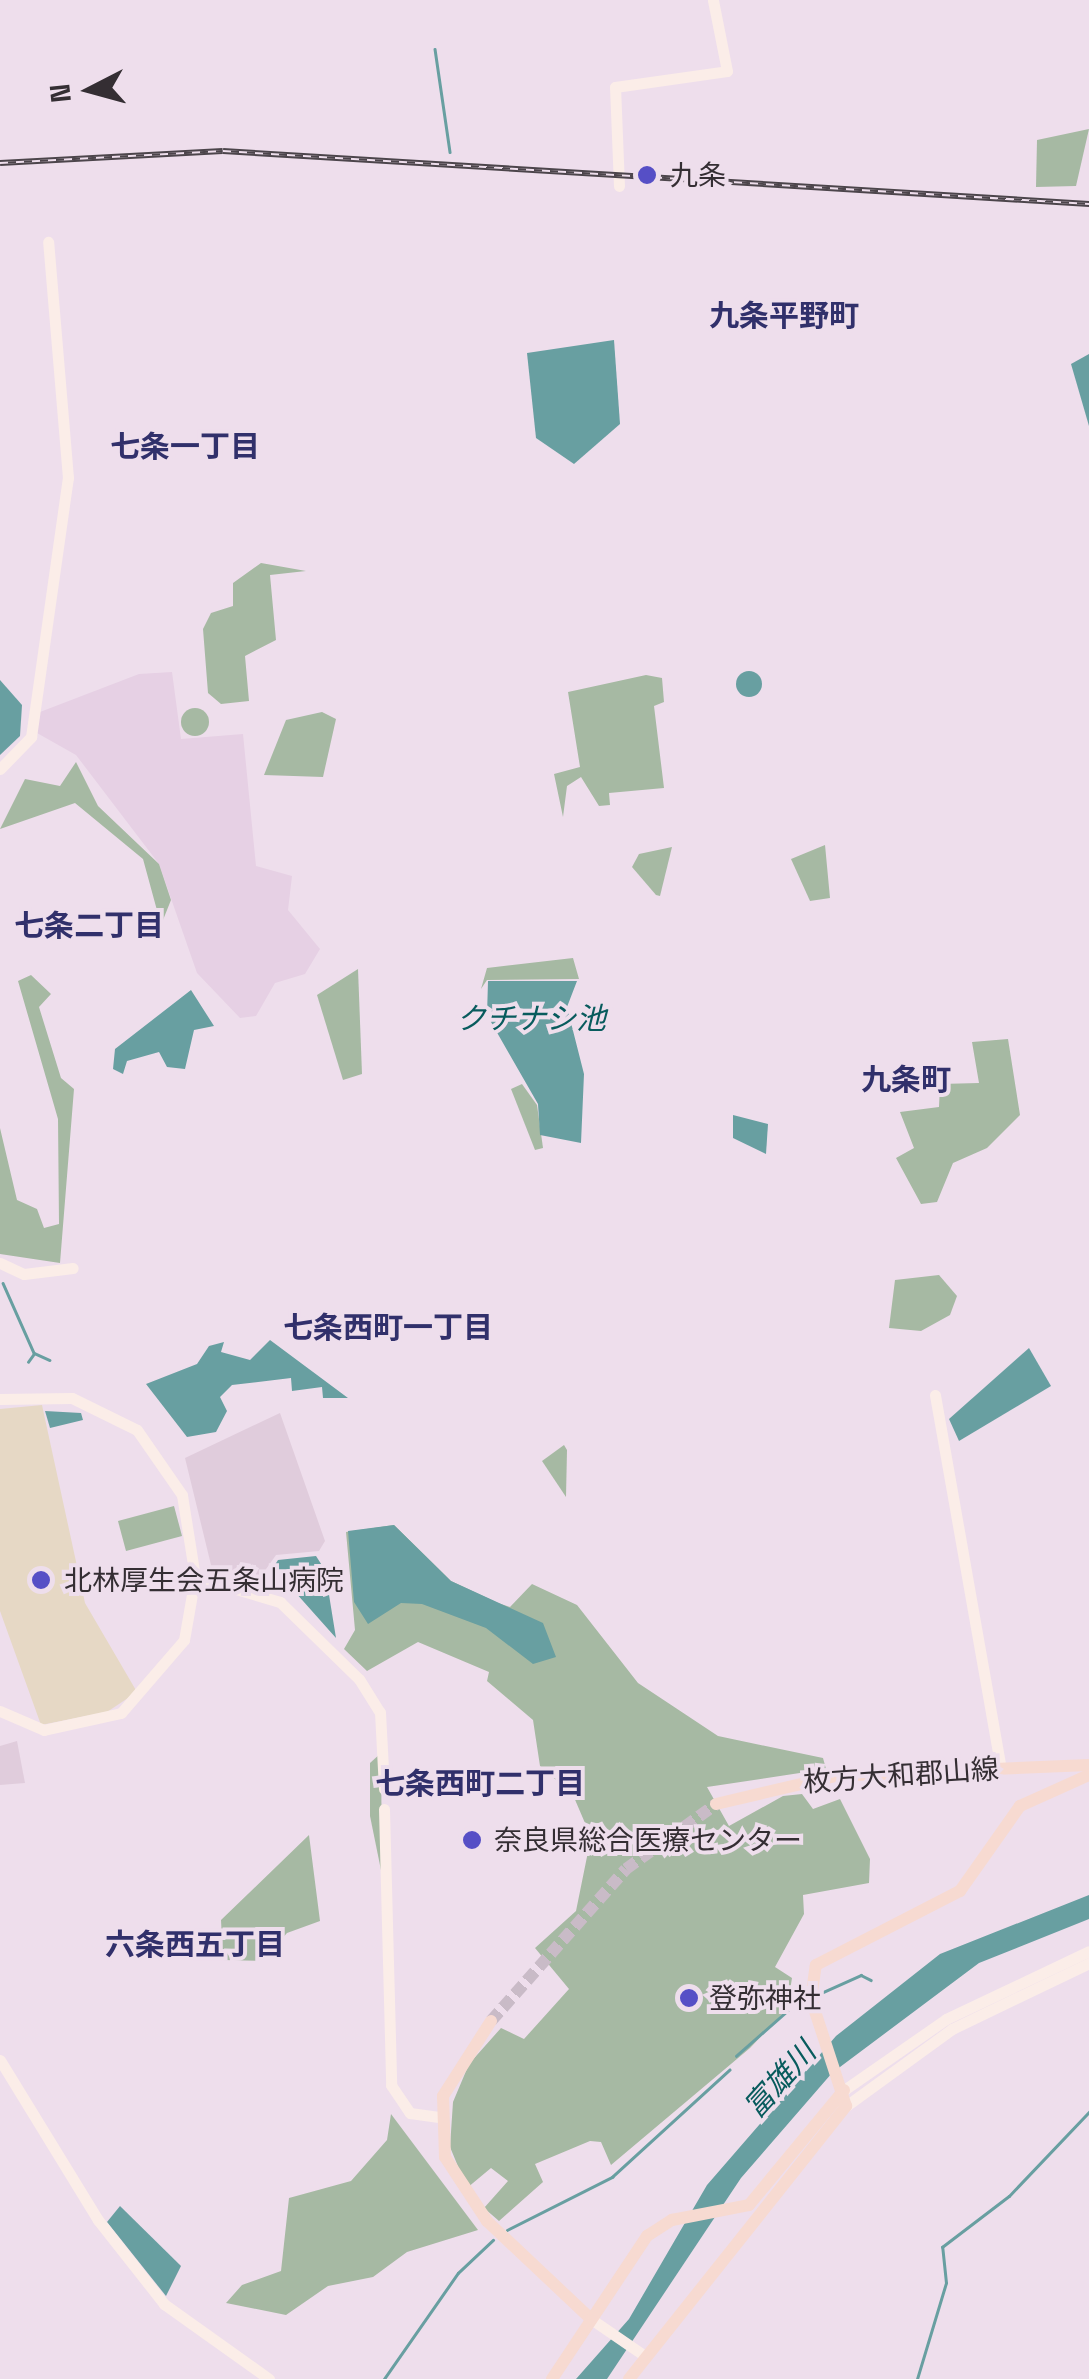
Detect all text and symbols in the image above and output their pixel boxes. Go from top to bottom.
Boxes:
north arrow [40,40,140,140]
text: N [41,82,79,104]
place label: 九条 [670,158,726,192]
marker: 九条 [634,162,660,188]
district label: 九条平野町 [709,298,859,334]
district label: 七条一丁目 [110,429,260,465]
district label: 七条二丁目 [14,908,164,944]
water label: クチナシ池 [456,1001,606,1037]
district label: 九条町 [861,1062,951,1098]
district label: 七条西町一丁目 [283,1310,493,1346]
place label: 北林厚生会五条山病院 [64,1563,344,1597]
marker: 北林厚生会五条山病院 [28,1567,54,1593]
street label: 枚方大和郡山線 [802,1751,1000,1799]
district label: 七条西町二丁目 [375,1766,585,1802]
place label: 奈良県総合医療センター [494,1823,802,1857]
marker: 奈良県総合医療センター [459,1827,485,1853]
district label: 六条西五丁目 [105,1927,285,1963]
place label: 登弥神社 [709,1981,821,2015]
marker: 登弥神社 [678,1987,700,2009]
water label: 富雄川 [737,2035,823,2125]

